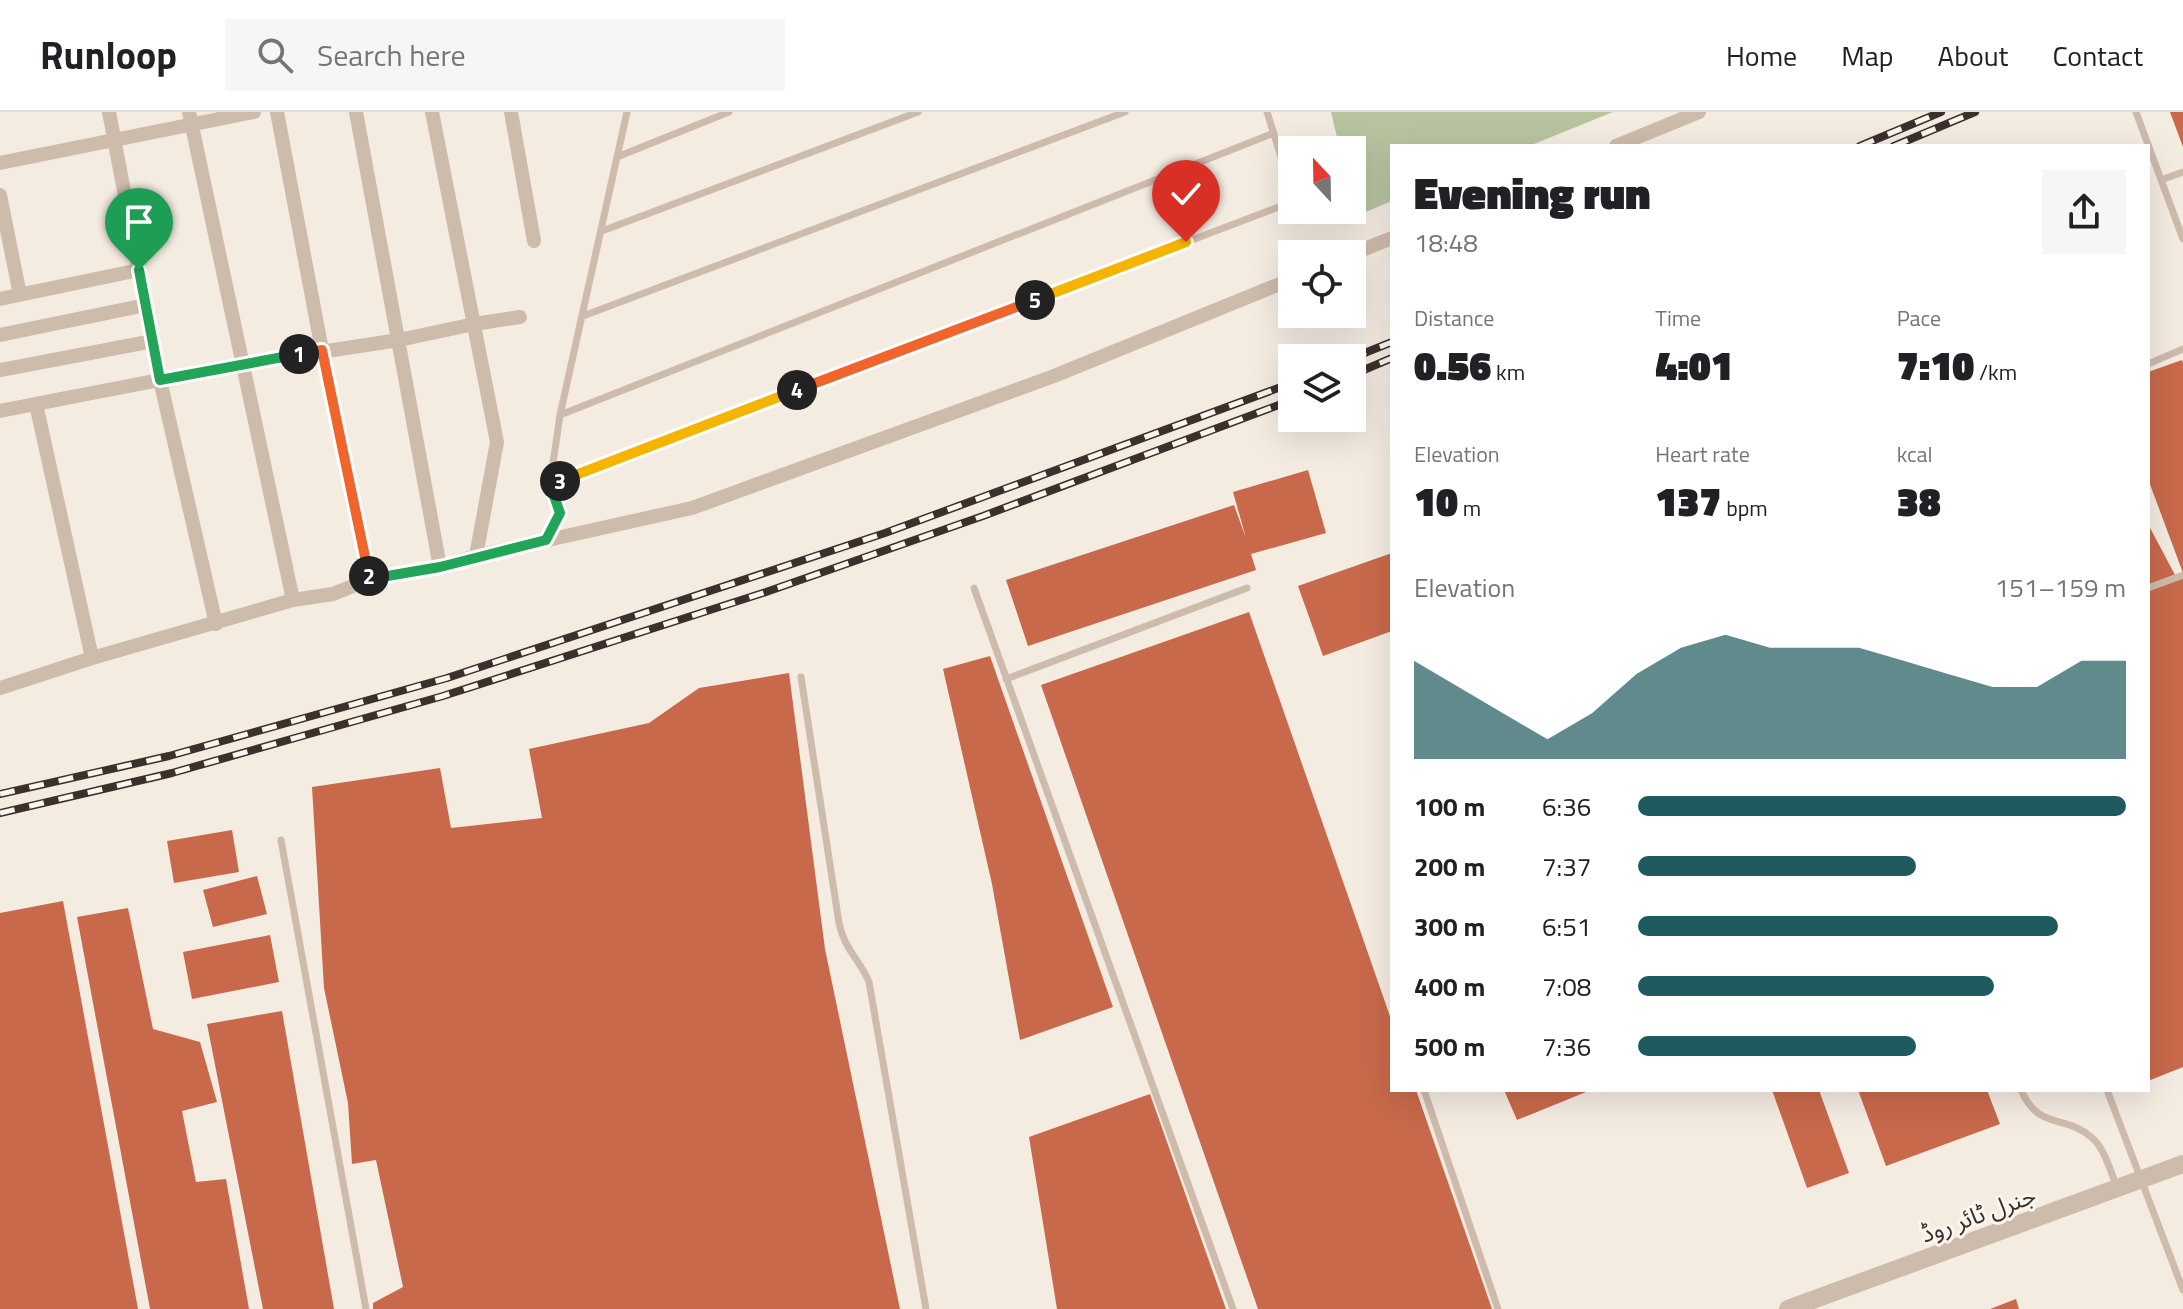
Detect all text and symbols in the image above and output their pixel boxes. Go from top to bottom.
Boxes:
search box [225,19,785,91]
text: Runloop [40,26,177,84]
text: Search here [317,32,466,78]
icon: search [253,33,297,77]
text: Home [1726,34,1797,77]
text: Map [1841,34,1894,77]
text: About [1938,34,2008,77]
text: Contact [2052,34,2143,77]
north arrow [1278,136,1366,224]
map controls [1278,136,1366,432]
text: Evening run [1414,159,1651,226]
pin [1152,160,1220,242]
button: share [2042,170,2126,254]
icon: check [1164,172,1208,216]
pin [105,188,173,270]
icon: arrive [117,200,161,244]
text: 18:48 [1414,223,1478,262]
button: locate [1278,240,1366,328]
pin: 5 [1015,280,1055,320]
text: 5 [1029,283,1041,317]
text: Distance [1414,301,1494,335]
text: Time [1655,301,1701,335]
text: Pace [1897,301,1941,335]
pin: 1 [279,334,319,374]
text: 0.56 [1414,335,1491,396]
text: 4:01 [1655,335,1733,396]
text: 7:10 [1897,335,1974,396]
text: 1 [293,337,305,371]
button: layers [1278,344,1366,432]
text: km [1491,355,1525,389]
text: /km [1974,355,2017,389]
pin: 4 [777,370,817,410]
text: 4 [791,373,803,407]
text: Elevation [1414,437,1500,471]
text: Heart rate [1655,437,1750,471]
text: kcal [1897,437,1933,471]
pin: 3 [540,461,580,501]
text: 3 [554,464,566,498]
text: 10 [1414,471,1458,532]
text: 137 [1655,471,1721,532]
text: 38 [1897,471,1941,532]
text: m [1458,491,1481,525]
text: bpm [1721,491,1768,525]
pin: 2 [349,556,389,596]
text: 2 [363,559,375,593]
text: Elevation [1414,568,1515,607]
text: 151–159 m [1995,568,2126,607]
text: 100 m [1414,787,1485,826]
text: 6:36 [1542,787,1591,826]
text: 200 m [1414,847,1485,886]
text: 7:37 [1542,847,1591,886]
text: 300 m [1414,907,1485,946]
text: 6:51 [1542,907,1591,946]
text: 400 m [1414,967,1485,1006]
text: 7:08 [1542,967,1591,1006]
text: 500 m [1414,1027,1485,1066]
text: 7:36 [1542,1027,1591,1066]
street label: جنرل ٹائر روڈ [1915,1177,2041,1251]

